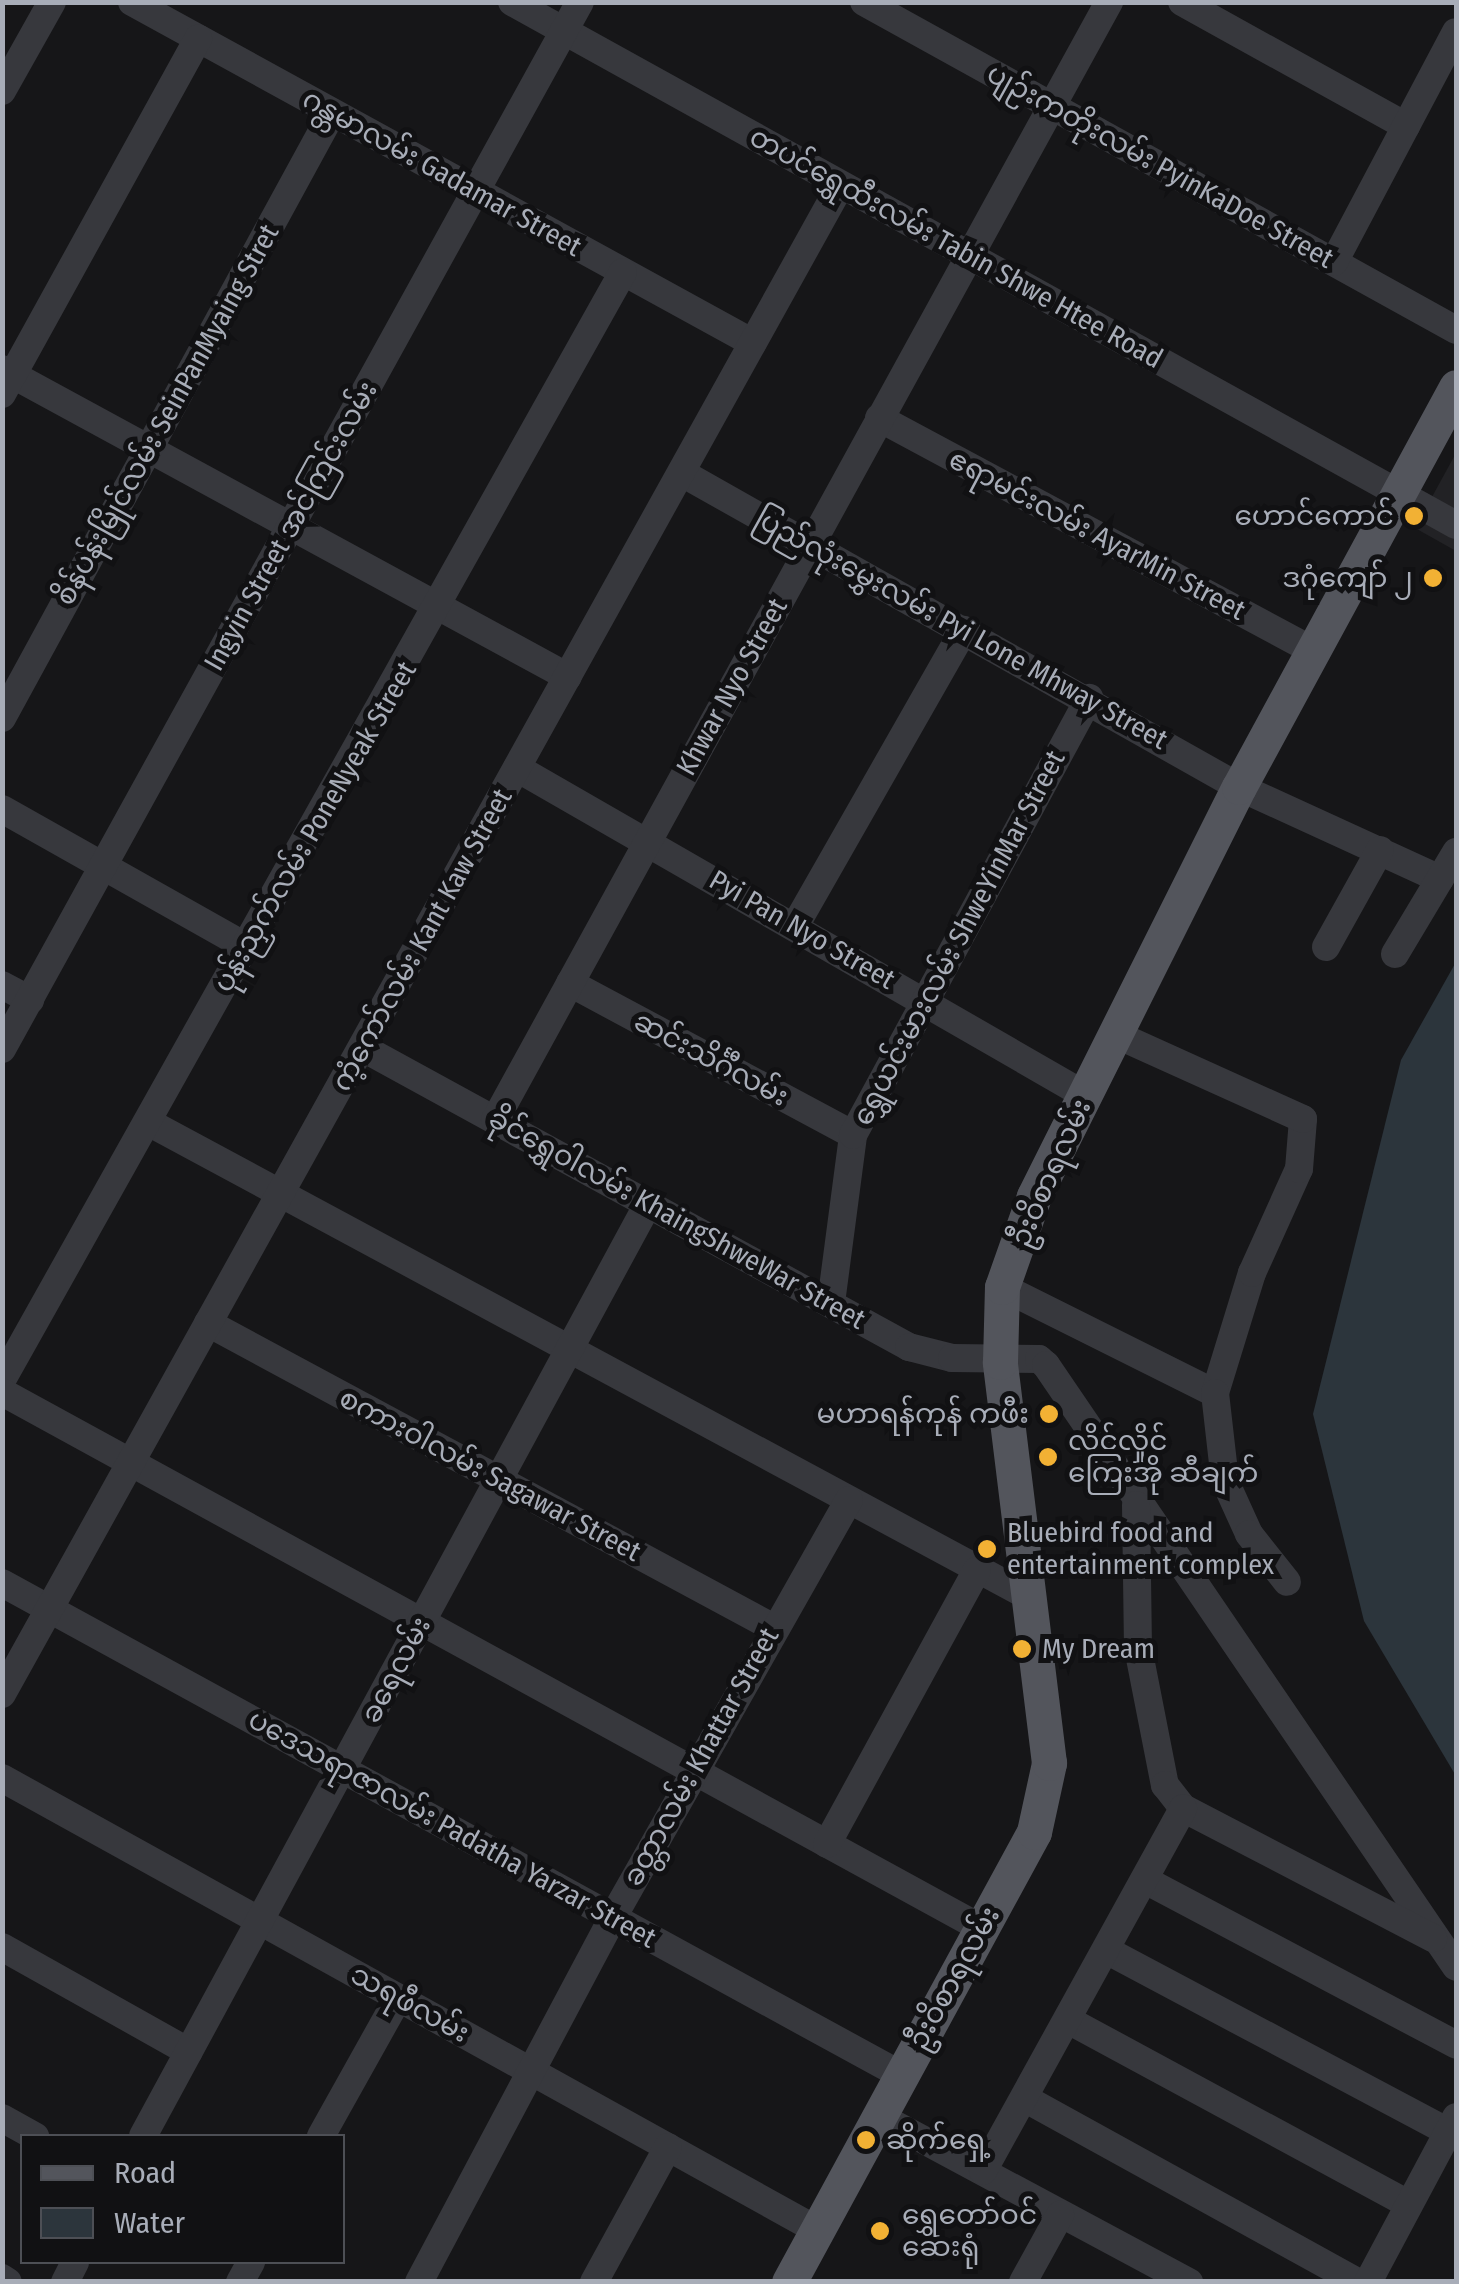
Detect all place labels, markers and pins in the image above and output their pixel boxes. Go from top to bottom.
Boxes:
place label: ဟောင်ကောင် [1235,499,1394,533]
marker: ဟောင်ကောင် [1403,505,1425,527]
place label: ဒဂုံကျော် ၂ [1282,561,1413,595]
marker: ဒဂုံကျော် ၂ [1422,567,1444,589]
place label: မဟာရန်ကုန် ကဖီး [817,1397,1029,1431]
marker: မဟာရန်ကုန် ကဖီး [1038,1403,1060,1425]
place label: လှိုင်လှိုင် ကြေးအို ဆီချက် [1068,1424,1259,1490]
marker: လှိုင်လှိုင် ကြေးအို ဆီချက် [1037,1446,1059,1468]
place label: Bluebird food and entertainment complex [1007,1516,1274,1582]
marker: Bluebird food and entertainment complex [976,1538,998,1560]
place label: My Dream [1042,1632,1155,1666]
marker: My Dream [1011,1638,1033,1660]
place label: ဆိုက်ရှေ့ [886,2123,991,2157]
marker: ဆိုက်ရှေ့ [855,2129,877,2151]
place label: ရွှေတော်ဝင် ဆေးရုံ [902,2198,1037,2264]
marker: ရွှေတော်ဝင် ဆေးရုံ [867,2218,893,2244]

